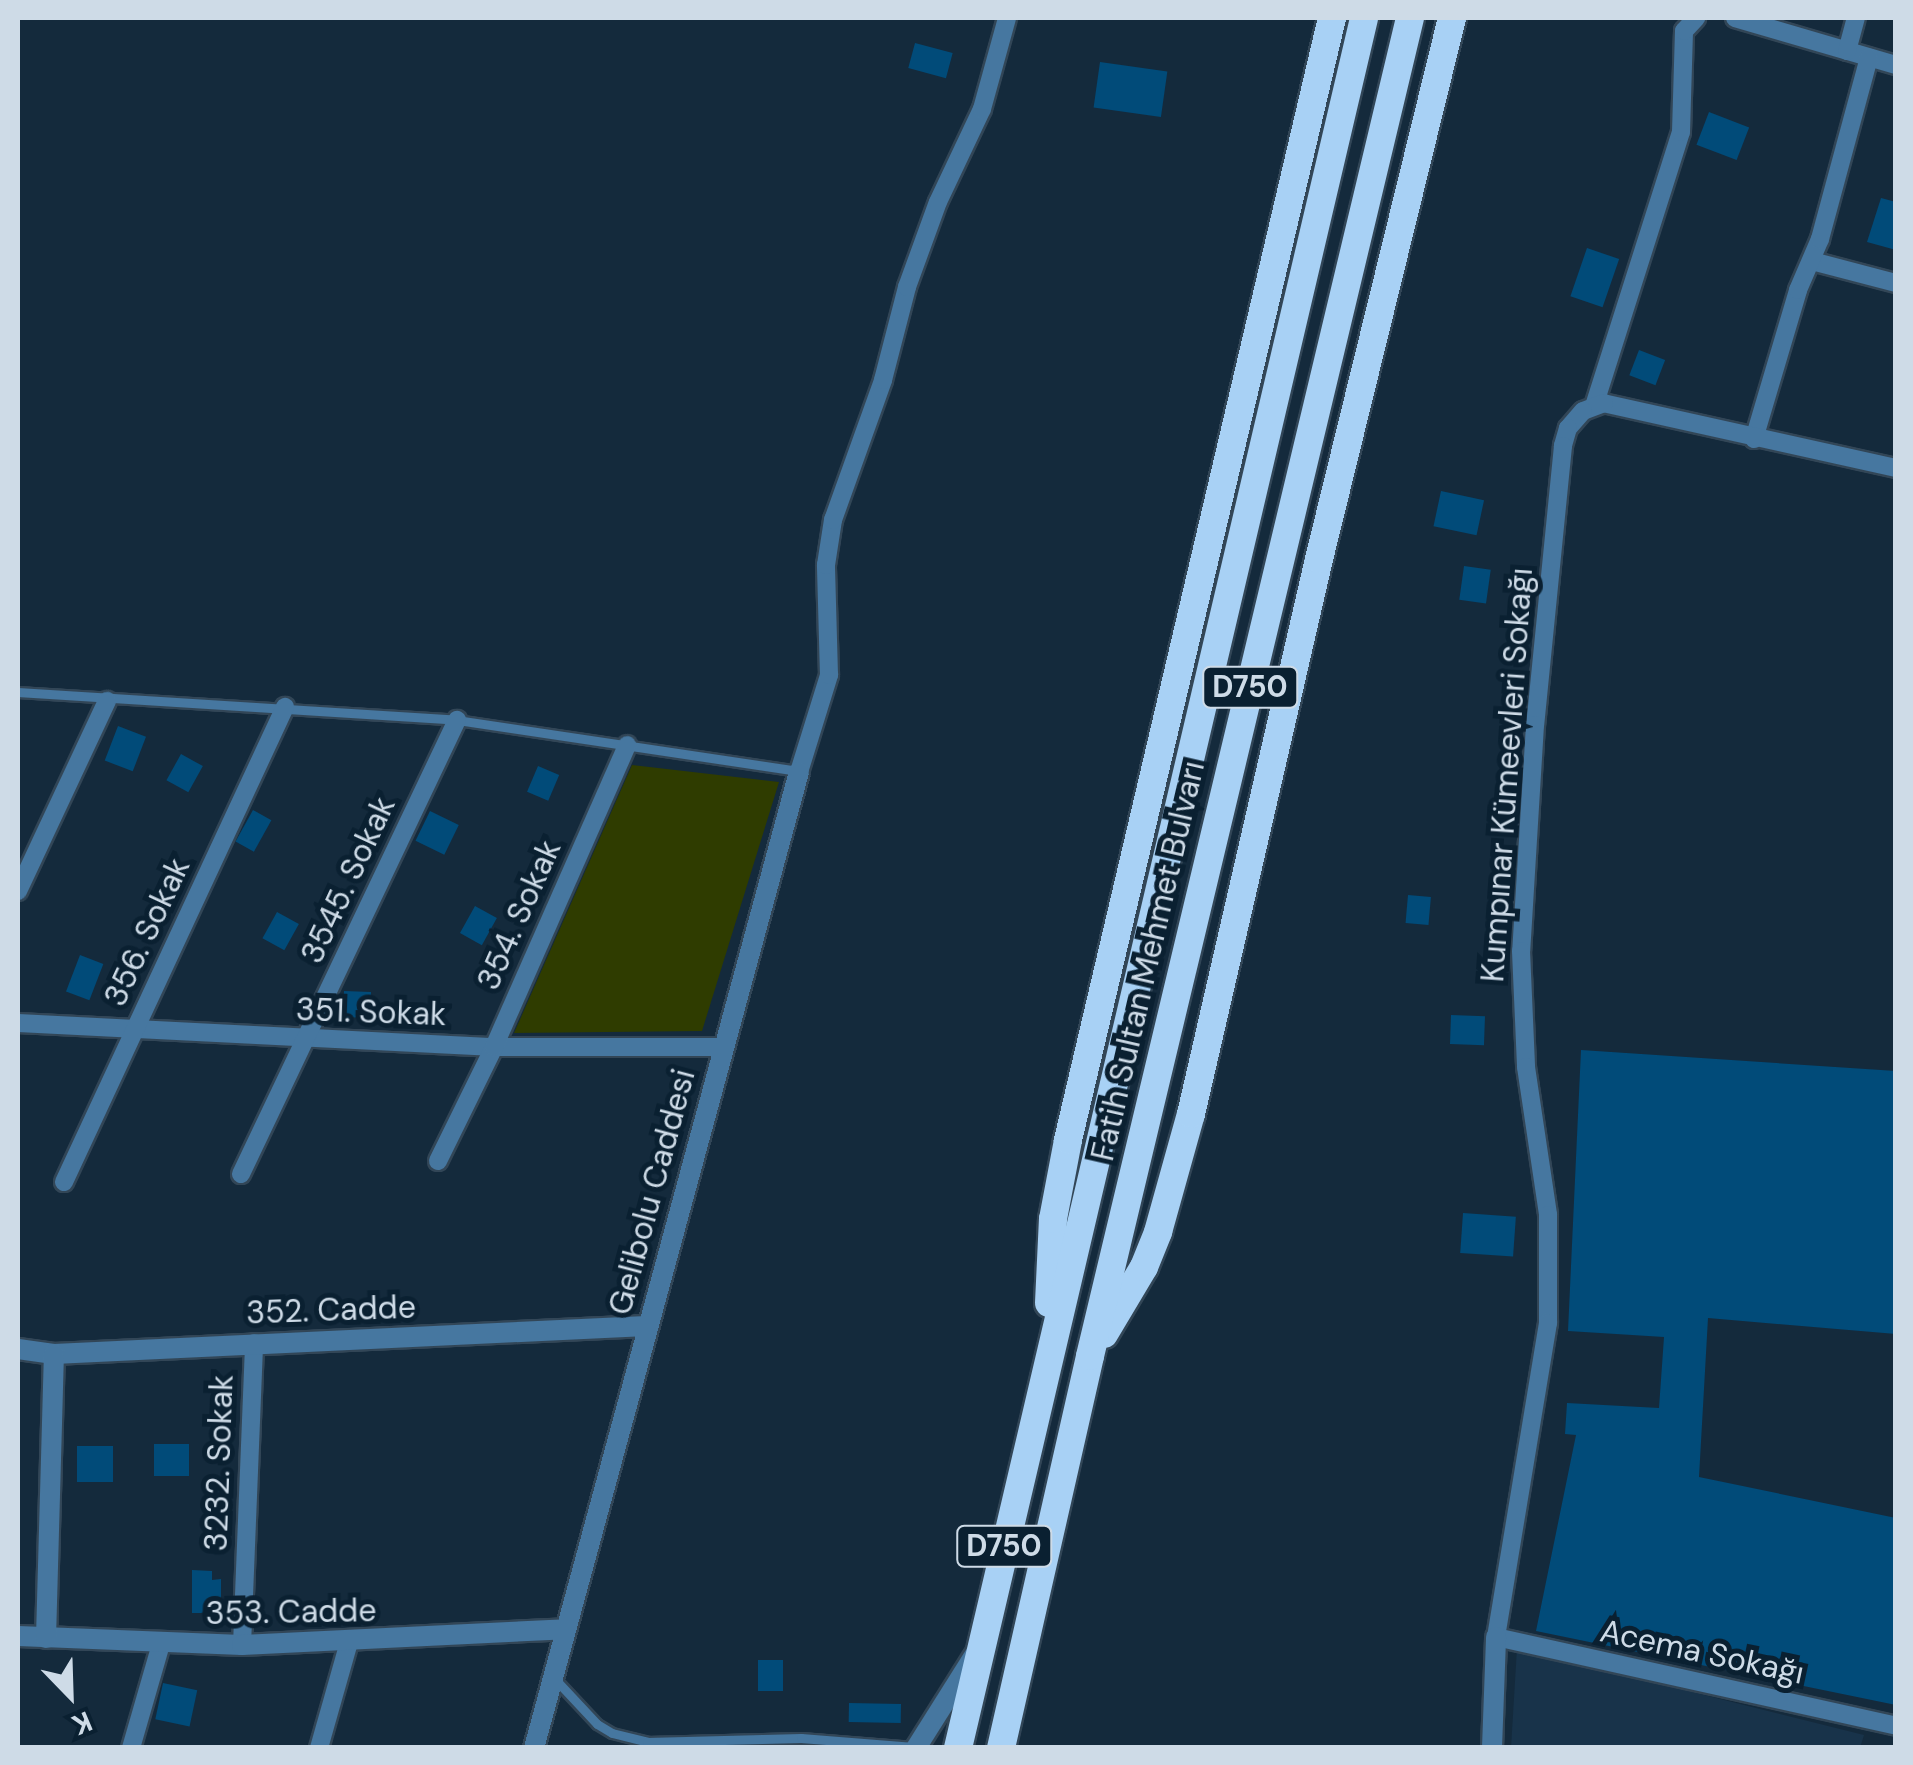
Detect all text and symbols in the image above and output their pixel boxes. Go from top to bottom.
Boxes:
street label: Kumpınar Kümeevleri Sokağı [1473,567,1541,983]
road number: D750 [1200,662,1300,712]
street label: Fatih Sultan Mehmet Bulvarı [1083,757,1213,1165]
street label: 3545. Sokak [293,791,403,969]
street label: 354. Sokak [469,834,569,996]
street label: 356. Sokak [96,852,198,1012]
street label: 351. Sokak [295,990,447,1034]
street label: Gelibolu Caddesi [601,1065,703,1319]
street label: 352. Cadde [245,1288,417,1332]
street label: 3232. Sokak [197,1374,241,1552]
road number: D750 [954,1521,1054,1571]
street label: 353. Cadde [205,1591,377,1633]
street label: Acema Sokağı [1597,1612,1807,1692]
north arrow [20,1645,120,1745]
text: K [66,1702,98,1744]

